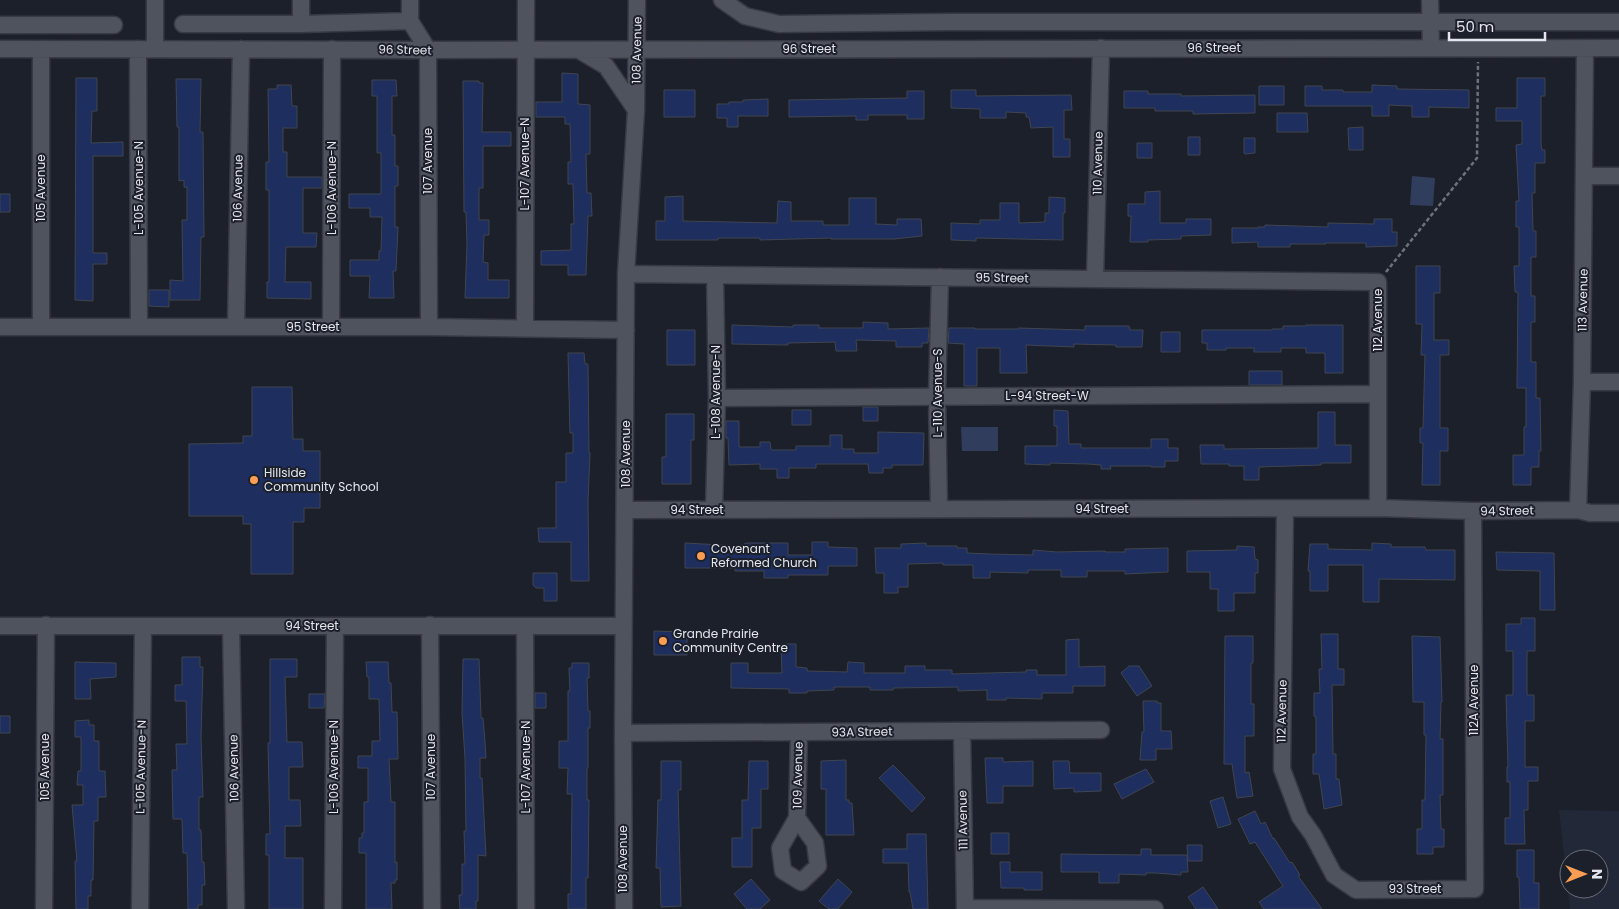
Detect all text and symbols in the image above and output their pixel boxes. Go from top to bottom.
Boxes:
scale bar [1449,10,1545,42]
street label: 108 Avenue [627,16,646,84]
text: 50 m [1456,16,1494,37]
street label: 96 Street [1187,39,1241,56]
street label: 96 Street [782,40,836,57]
street label: 96 Street [378,41,432,58]
street label: L-107 Avenue-N [516,117,533,211]
street label: 107 Avenue [419,128,436,194]
street label: 110 Avenue [1088,131,1107,195]
street label: L-105 Avenue-N [130,141,147,235]
street label: L-106 Avenue-N [323,141,340,235]
street label: 105 Avenue [32,154,49,222]
street label: 106 Avenue [228,154,247,222]
street label: 113 Avenue [1573,268,1592,332]
street label: 95 Street [975,269,1029,286]
street label: 112 Avenue [1369,289,1386,351]
street label: 95 Street [286,318,340,335]
street label: L-108 Avenue-N [707,345,724,439]
street label: L-110 Avenue-S [929,349,946,437]
street label: L-94 Street-W [1005,387,1089,404]
street label: 108 Avenue [617,420,634,488]
place label: Hillside Community School [264,464,379,495]
marker: Hillside Community School [248,474,260,486]
street label: 94 Street [1075,500,1129,517]
street label: 94 Street [670,501,724,518]
street label: 94 Street [1480,502,1534,519]
place label: Covenant Reformed Church [711,540,817,571]
marker: Covenant Reformed Church [695,550,707,562]
street label: 94 Street [285,617,339,634]
place label: Grande Prairie Community Centre [673,625,788,656]
marker: Grande Prairie Community Centre [657,635,669,647]
street label: 112A Avenue [1465,665,1482,735]
street label: 112 Avenue [1272,679,1291,743]
street label: L-105 Avenue-N [131,720,150,814]
street label: L-106 Avenue-N [325,720,342,814]
street label: L-107 Avenue-N [517,720,534,814]
street label: 93A Street [831,722,893,741]
street label: 105 Avenue [36,733,53,801]
street label: 106 Avenue [224,734,243,802]
street label: 107 Avenue [422,734,439,800]
street label: 109 Avenue [788,741,807,809]
street label: 111 Avenue [953,790,972,850]
street label: 108 Avenue [614,825,631,893]
north arrow [1559,849,1609,899]
text: N [1587,869,1607,879]
street label: 93 Street [1389,880,1441,897]

